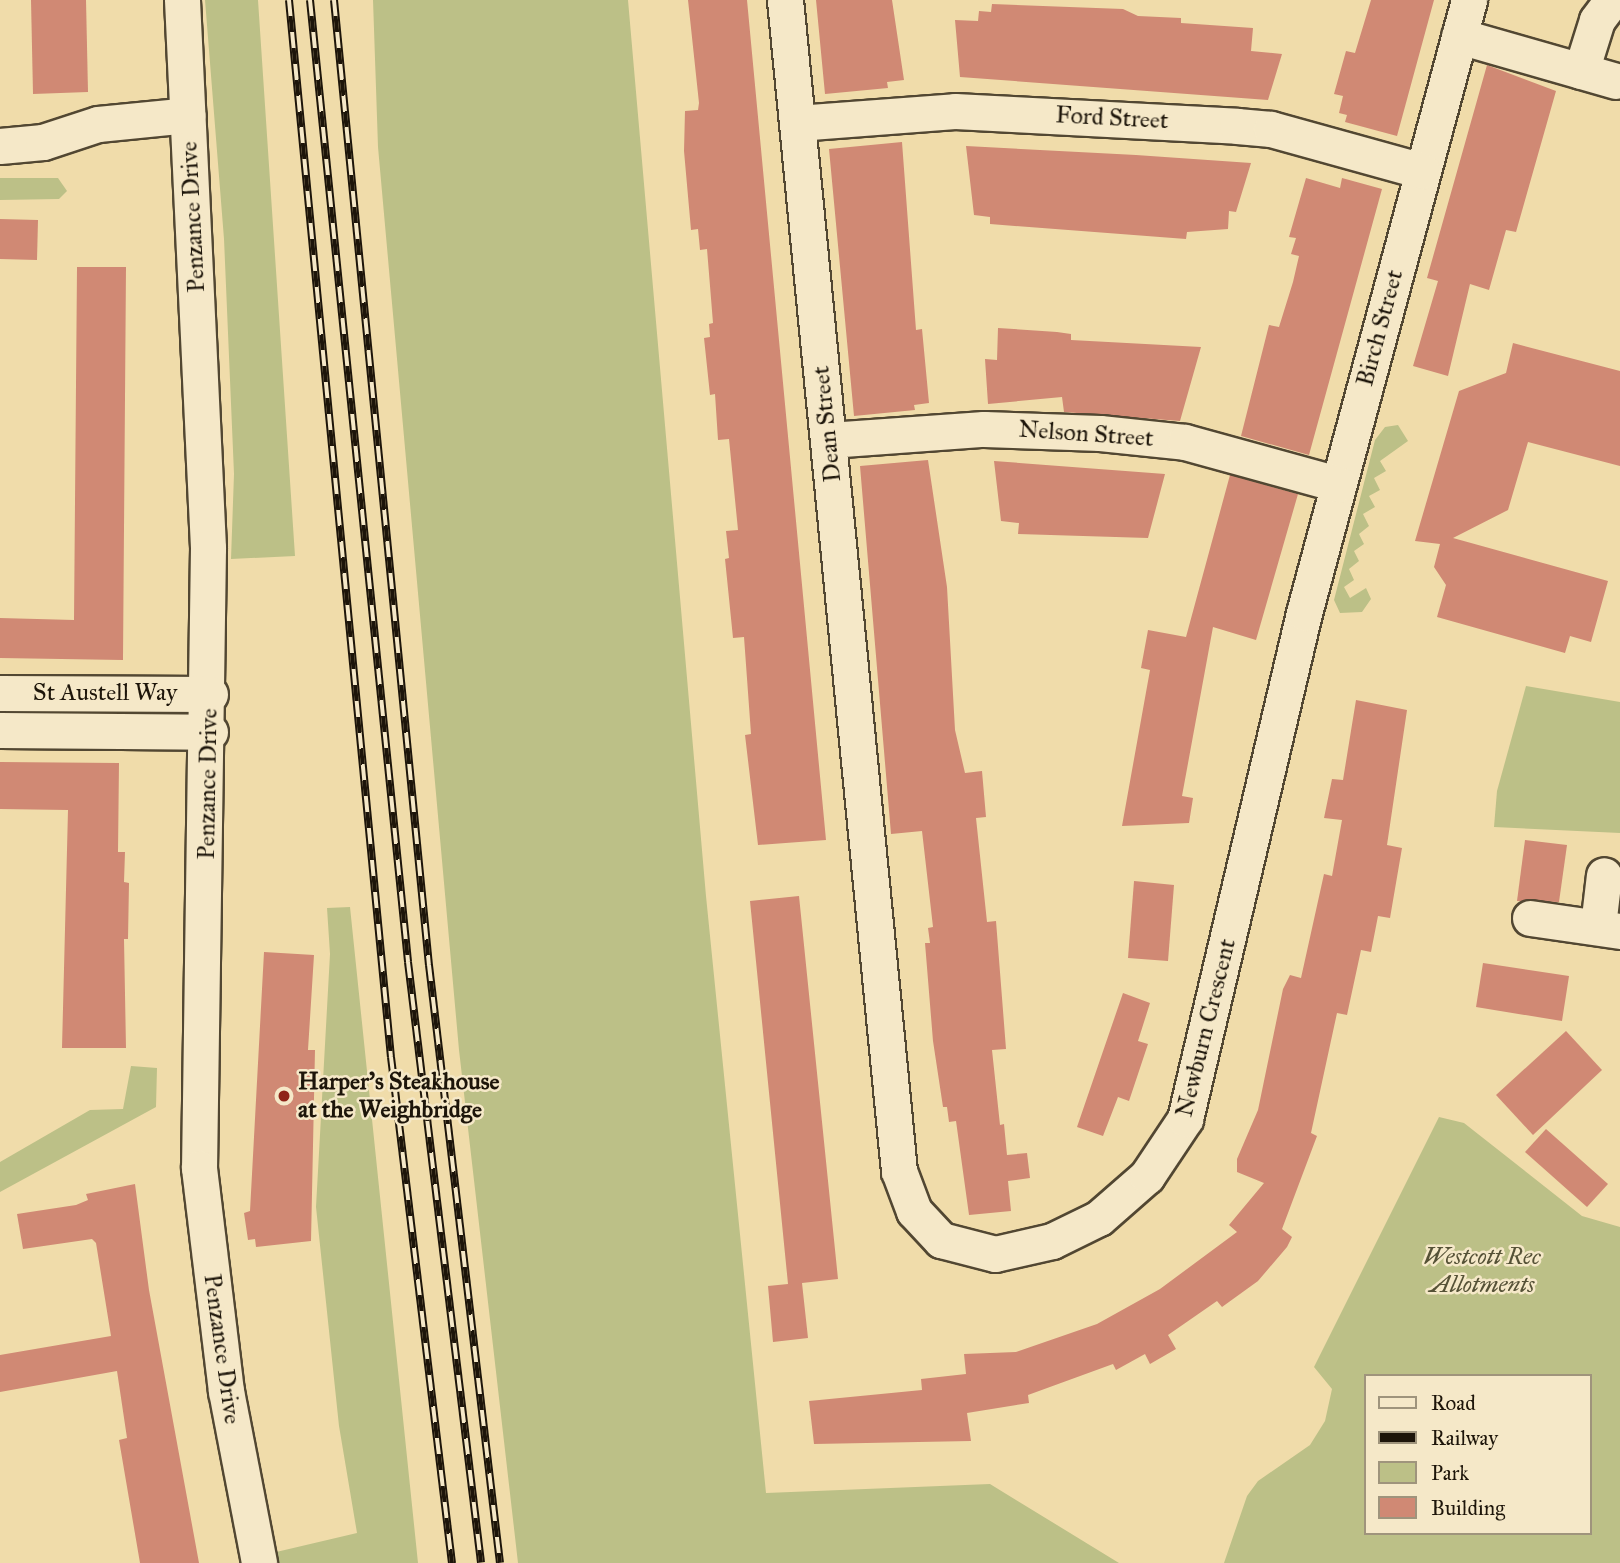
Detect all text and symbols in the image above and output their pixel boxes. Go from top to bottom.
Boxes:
street label: Ford Street [1055,101,1169,135]
street label: Penzance Drive [175,141,211,293]
street label: Birch Street [1351,267,1409,389]
street label: Dean Street [807,364,847,484]
street label: Nelson Street [1018,415,1154,453]
street label: St Austell Way [33,679,177,707]
street label: Penzance Drive [192,708,224,860]
street label: Newburn Crescent [1170,936,1242,1120]
place label: Harper's Steakhouse at the Weighbridge [298,1068,499,1124]
marker: Harper's Steakhouse at the Weighbridge [276,1088,292,1104]
park label: Westcott Rec Allotments [1423,1243,1541,1299]
street label: Penzance Drive [197,1272,247,1426]
legend [1364,1374,1592,1535]
text: Road [1431,1390,1476,1416]
text: Railway [1431,1425,1498,1451]
text: Park [1431,1460,1469,1486]
text: Building [1431,1495,1505,1521]

